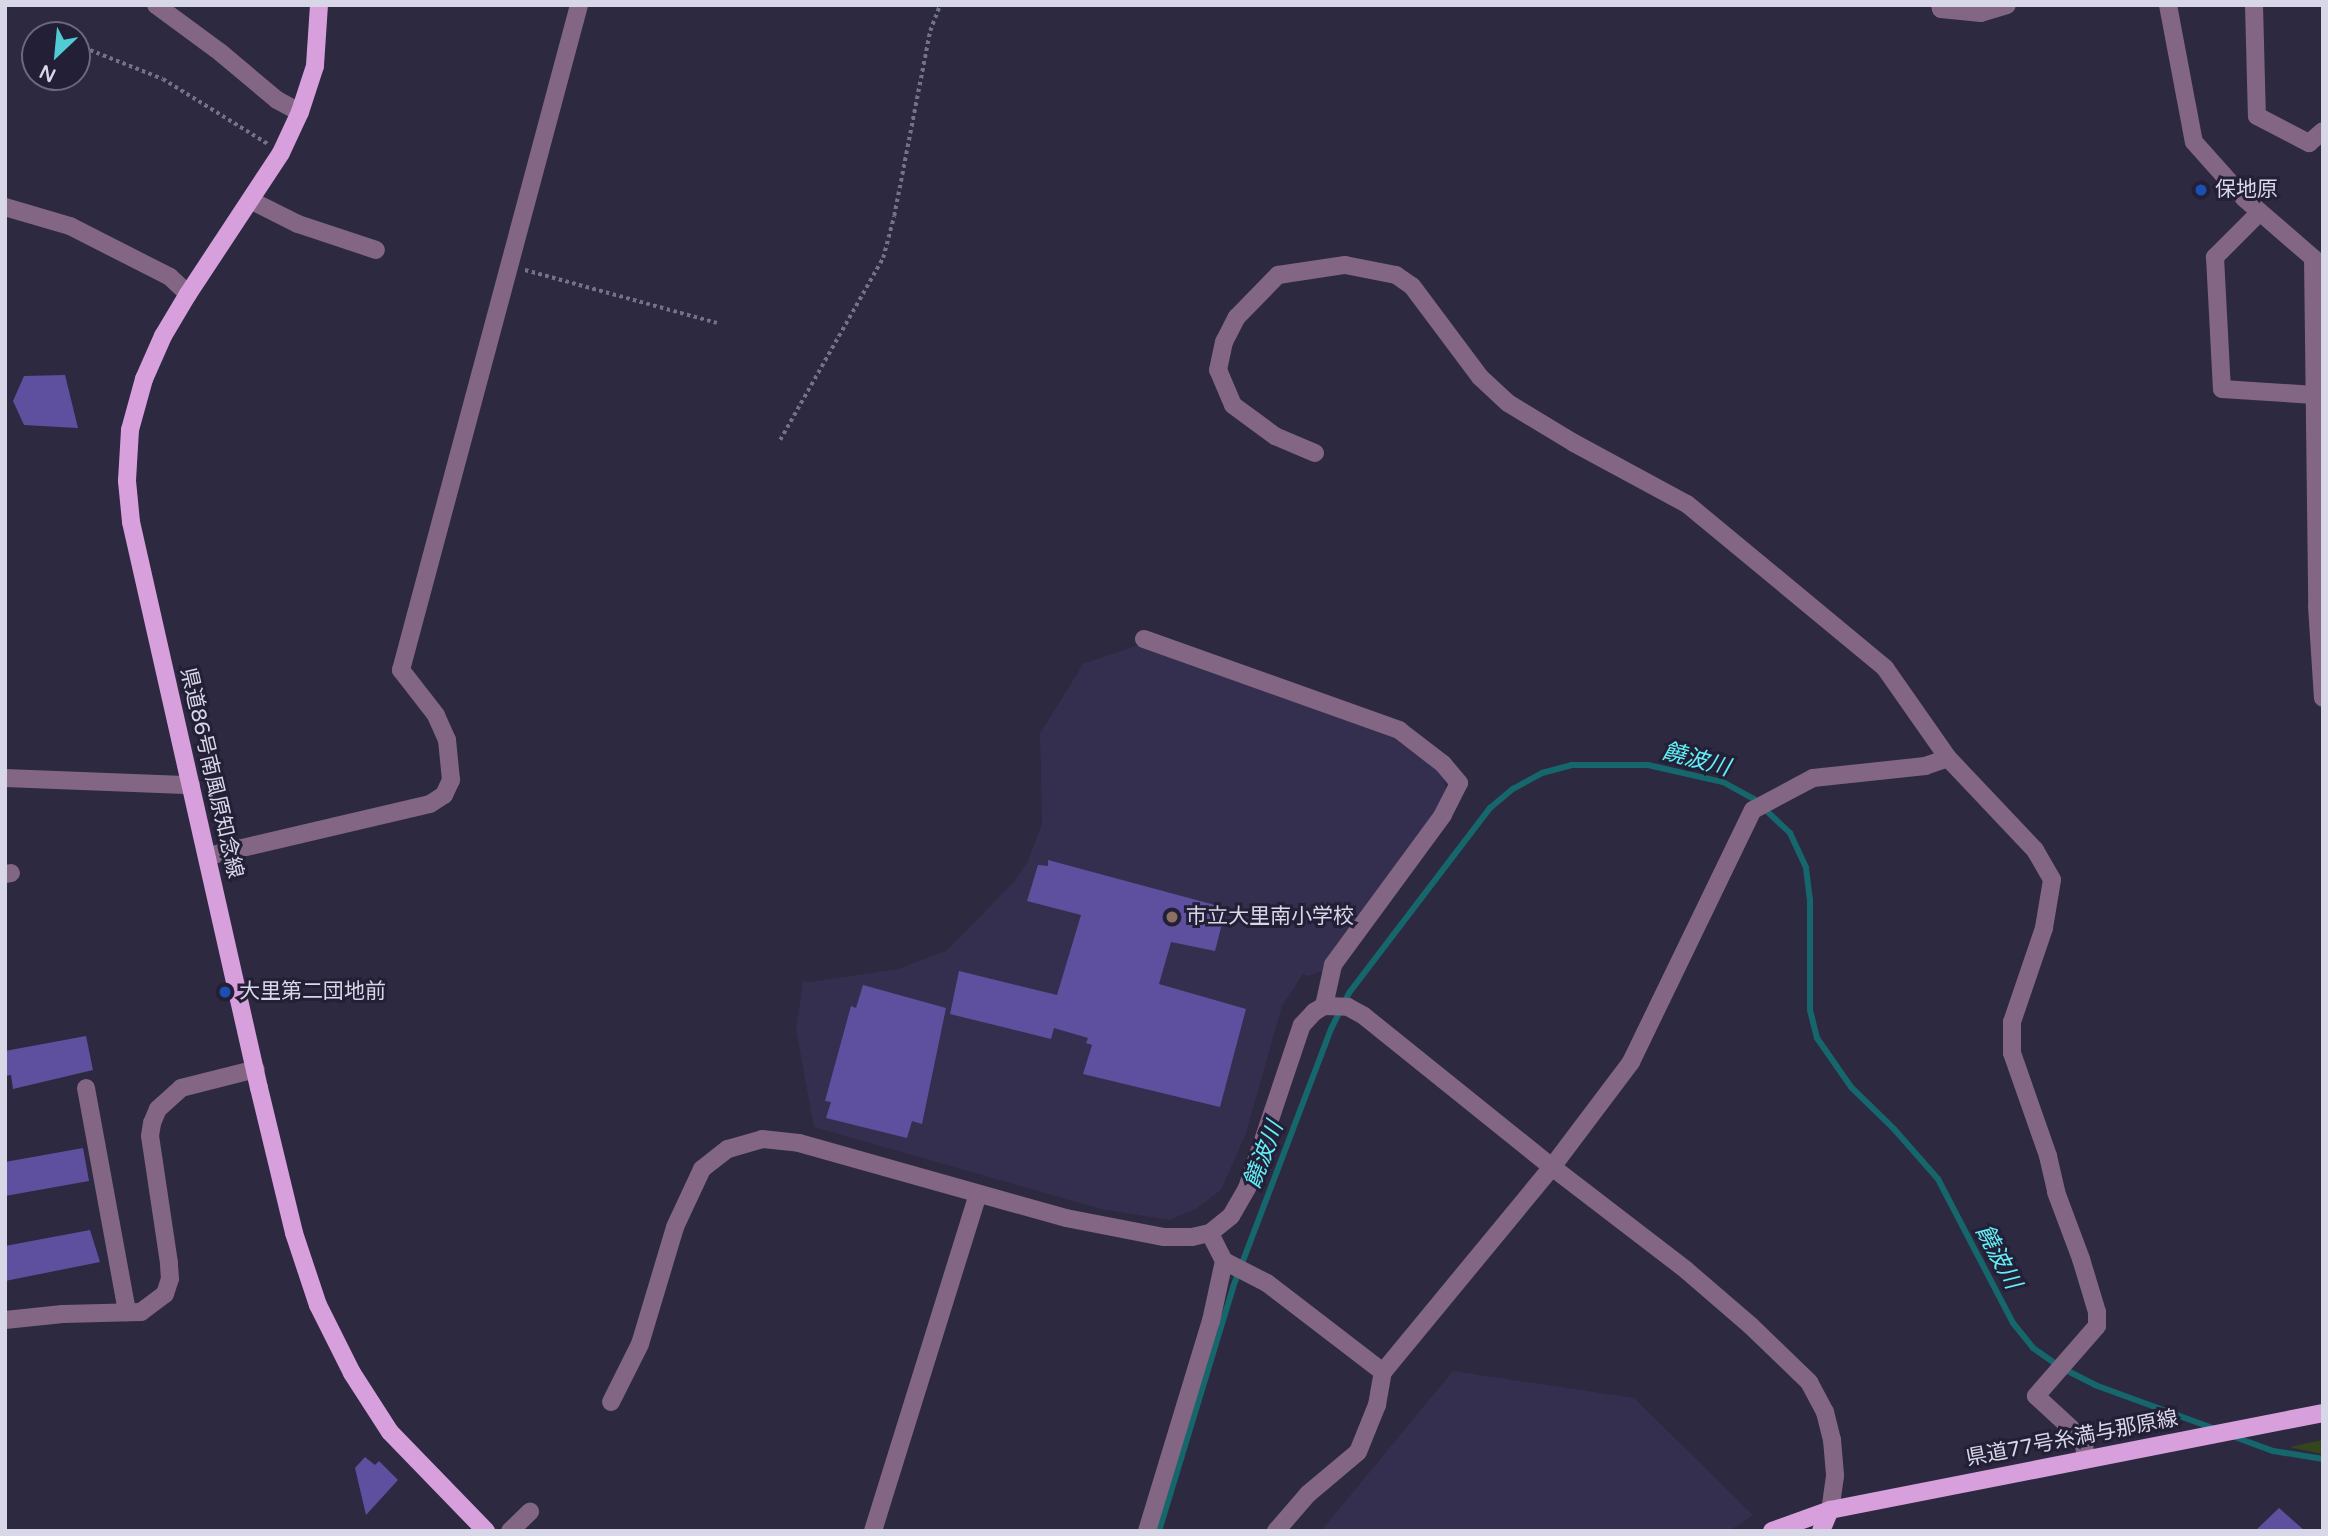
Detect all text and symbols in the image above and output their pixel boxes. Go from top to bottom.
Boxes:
north arrow [21,21,91,91]
text: N [36,60,59,86]
place label: 保地原 [2215,177,2278,203]
marker: 保地原 [2193,182,2209,198]
street label: 県道86号南風原知念線 [174,665,248,881]
water label: 饒波川 [1659,738,1733,782]
place label: 市立大里南小学校 [1186,904,1354,930]
marker: 市立大里南小学校 [1164,909,1180,925]
place label: 大里第二団地前 [239,979,386,1005]
marker: 大里第二団地前 [217,984,233,1000]
water label: 饒波川 [1239,1118,1289,1192]
water label: 饒波川 [1970,1220,2026,1294]
street label: 県道77号糸満与那原線 [1964,1406,2180,1472]

